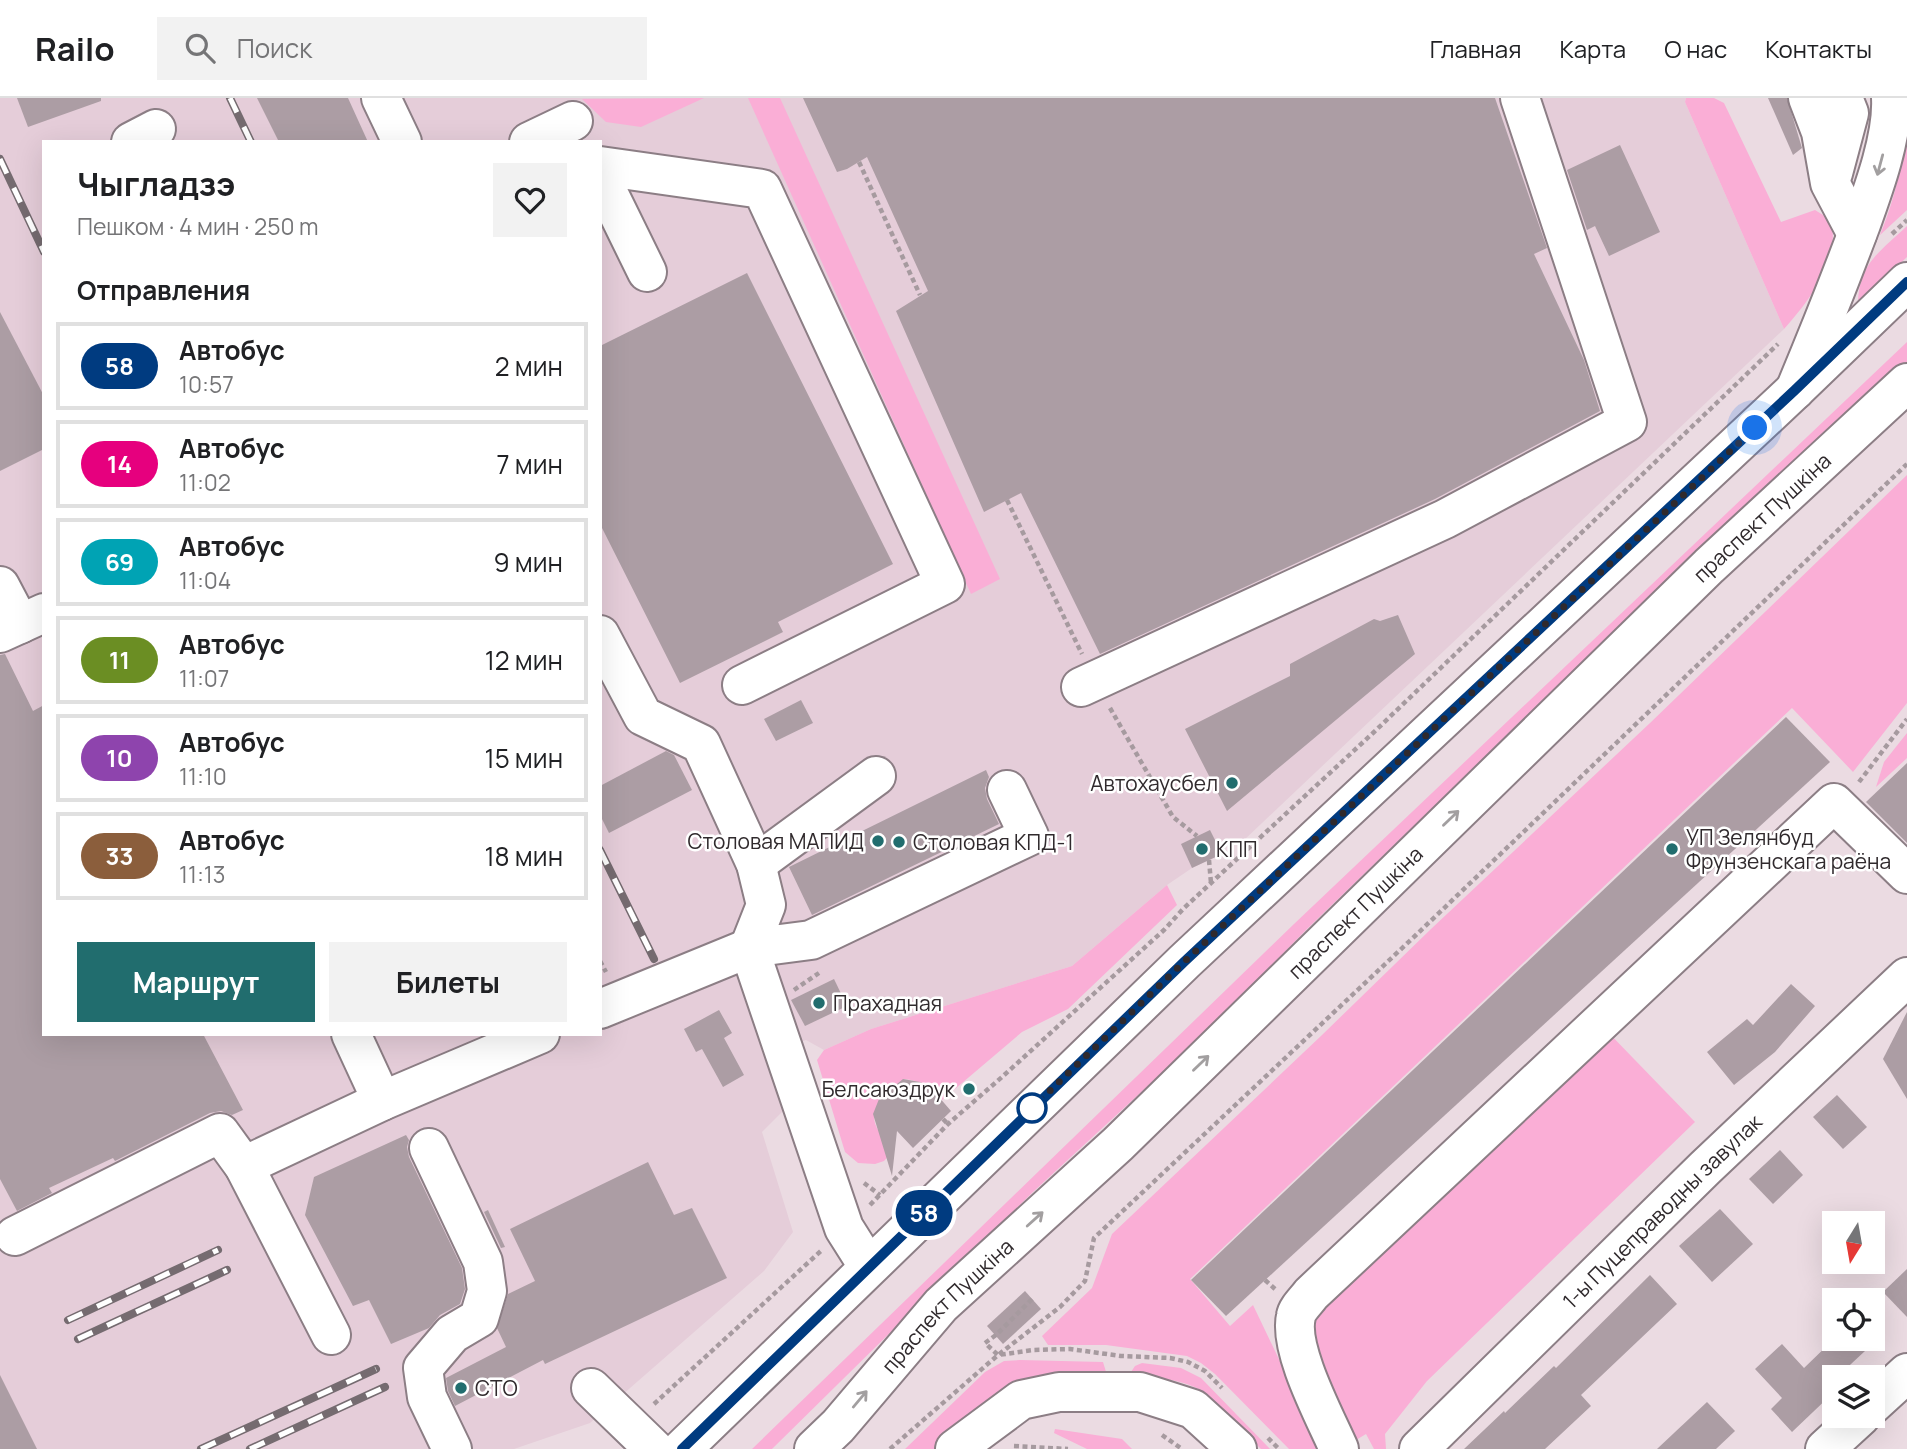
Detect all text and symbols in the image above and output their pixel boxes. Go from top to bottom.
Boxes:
search box [157,17,647,80]
text: Railo [35,26,115,71]
icon: search [181,29,219,67]
text: Поиск [237,30,312,66]
text: Главная [1430,32,1521,65]
text: Карта [1559,32,1626,65]
text: О нас [1664,32,1727,65]
text: Контакты [1765,32,1872,65]
one-way arrow [1872,154,1885,176]
text: Чыгладзэ [77,161,235,206]
button: heart [493,163,567,237]
text: Пешком · 4 мин · 250 m [77,210,319,242]
text: Отправления [77,272,250,308]
text: Автобус [179,332,285,368]
text: 2 мин [495,348,563,384]
text: 58 [105,349,134,382]
text: 10:57 [179,368,234,400]
your location [1737,410,1772,445]
text: Автобус [179,430,285,466]
text: 7 мин [497,446,563,482]
street label: праспект Пушкіна [1687,446,1837,588]
text: 14 [107,447,132,480]
text: 11:02 [179,466,231,498]
text: Автобус [179,528,285,564]
text: 9 мин [494,544,563,580]
text: 69 [105,545,134,578]
text: 11:04 [179,564,231,596]
text: Автобус [179,626,285,662]
text: 12 мин [485,642,563,678]
text: 11 [109,643,130,676]
text: 11:07 [179,662,229,694]
text: Автобус [179,724,285,760]
text: 15 мин [485,740,563,776]
text: 10 [106,741,133,774]
text: 11:10 [179,760,227,792]
place label: Автохаусбел [1090,769,1218,797]
marker: Автохаусбел [1224,775,1240,791]
one-way arrow [1442,809,1459,826]
text: Автобус [179,822,285,858]
place label: УП Зелянбуд Фрунзенскага раёна [1686,823,1891,875]
place label: Столовая МАПИД [688,827,864,855]
place label: Столовая КПД-1 [913,828,1074,856]
marker: Столовая МАПИД [870,833,886,849]
marker: Столовая КПД-1 [891,834,907,850]
place label: КПП [1216,835,1258,863]
text: 18 мин [484,838,563,874]
text: 33 [106,839,133,872]
street label: праспект Пушкіна [1282,840,1429,984]
marker: КПП [1194,841,1210,857]
marker: УП Зелянбуд Фрунзенскага раёна [1664,841,1680,857]
text: 11:13 [179,858,226,890]
button: Маршрут [77,942,315,1022]
button: Билеты [329,942,567,1022]
place label: Прахадная [833,989,942,1017]
marker: Прахадная [811,995,827,1011]
one-way arrow [1192,1054,1209,1071]
place label: Белсаюздрук [822,1075,956,1103]
marker: Белсаюздрук [961,1081,977,1097]
unlabelled marker [1017,1093,1047,1123]
street label: 1-ы Пуцеправодны завулак [1556,1107,1768,1314]
line badge: 58 [892,1190,956,1236]
text: 58 [910,1196,938,1229]
one-way arrow [1026,1210,1043,1227]
north arrow [1822,1211,1885,1274]
map controls [1822,1211,1885,1428]
street label: праспект Пушкіна [875,1232,1019,1379]
button: locate [1822,1288,1885,1351]
button: layers [1822,1365,1885,1428]
place label: СТО [475,1374,518,1402]
marker: СТО [453,1380,469,1396]
one-way arrow [853,1391,868,1409]

